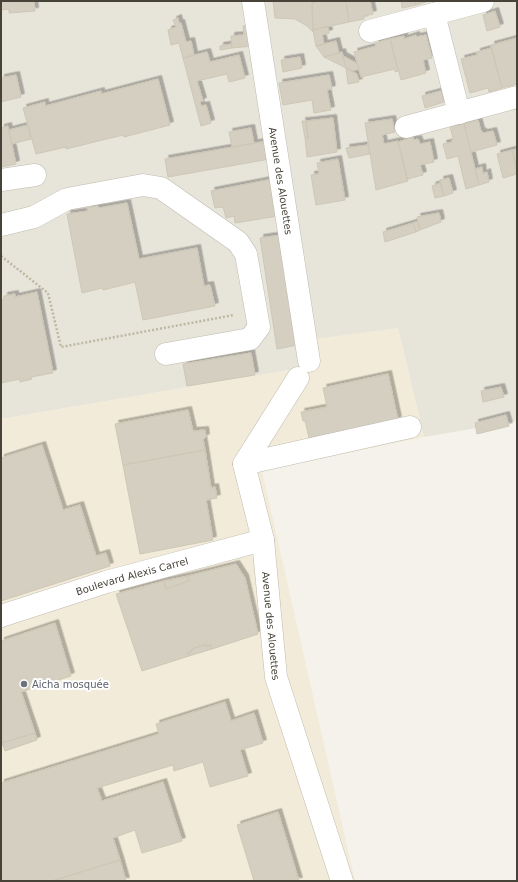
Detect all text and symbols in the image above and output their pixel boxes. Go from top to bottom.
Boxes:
street label: Avenue des Alouettes [267,126,295,235]
street label: Boulevard Alexis Carrel [74,555,189,597]
street label: Avenue des Alouettes [261,571,282,681]
marker: Aicha mosquée [19,679,29,689]
place label: Aicha mosquée [32,679,109,690]

